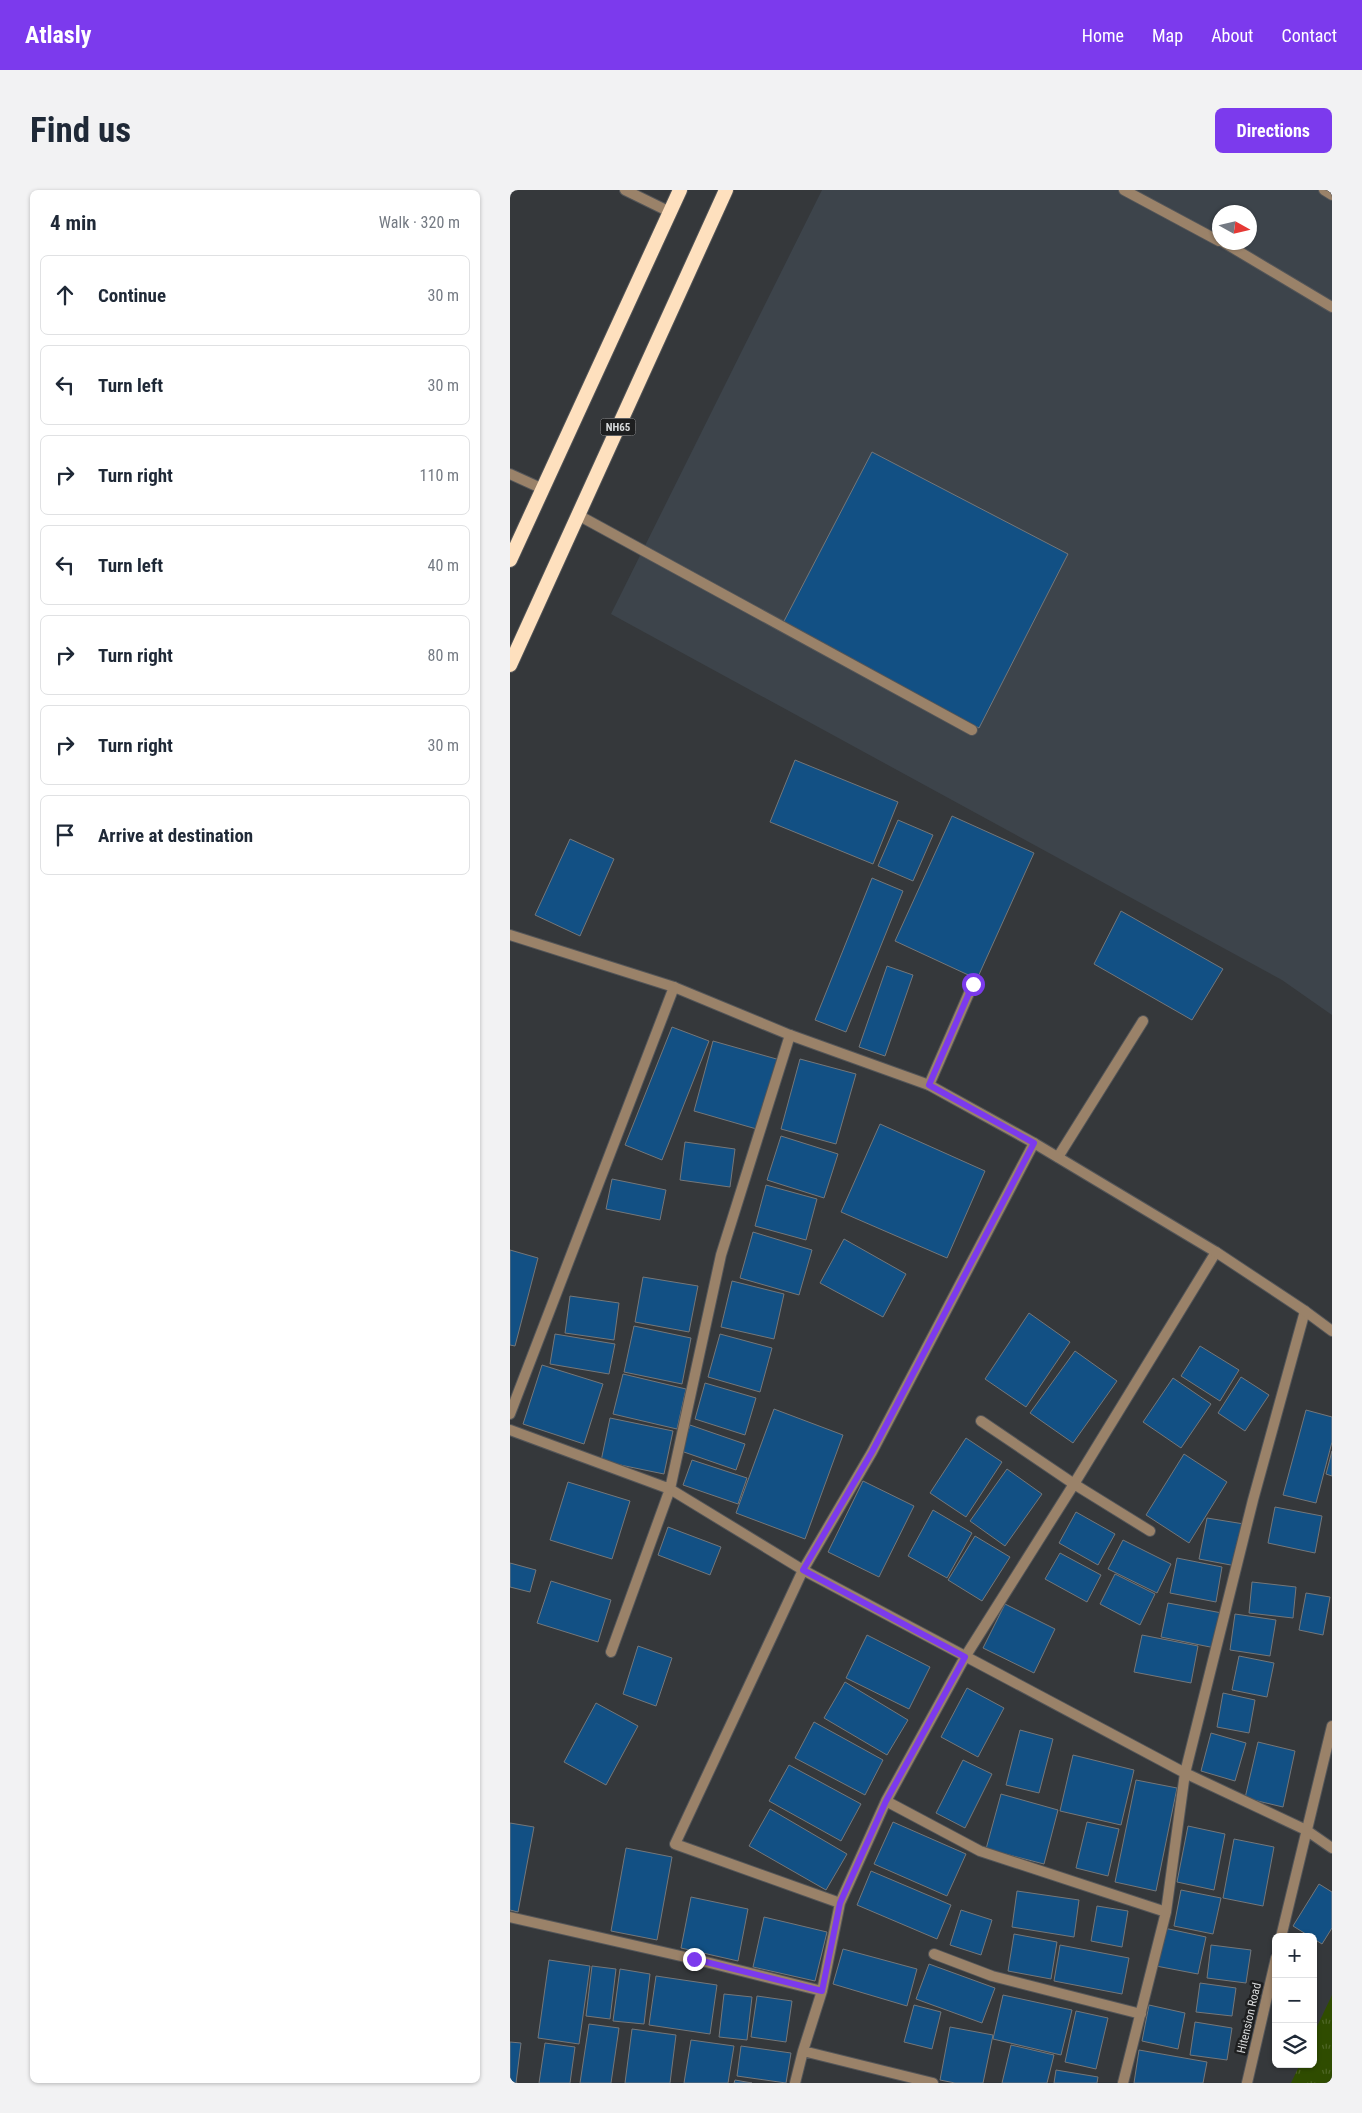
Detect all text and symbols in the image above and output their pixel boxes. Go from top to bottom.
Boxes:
text: Atlasly [25,21,91,49]
text: Home [1082,25,1124,46]
text: Map [1152,25,1183,46]
text: About [1211,25,1253,46]
text: Contact [1281,25,1337,46]
button: Directions [1215,108,1332,153]
text: Find us [30,110,131,151]
north arrow [1212,205,1257,250]
text: 4 min [50,211,97,235]
text: Walk · 320 m [379,213,460,232]
icon: ahead [51,281,79,309]
text: Continue [98,284,166,307]
text: 30 m [427,286,459,305]
icon: left [51,371,79,399]
text: Turn left [98,374,163,397]
text: 30 m [427,376,459,395]
road number: NH65 [600,418,636,436]
icon: right [51,461,79,489]
text: Turn right [98,464,173,487]
text: 110 m [420,466,459,485]
icon: left [51,551,79,579]
text: Turn left [98,554,163,577]
text: 40 m [427,556,459,575]
icon: right [51,641,79,669]
text: Turn right [98,644,173,667]
text: 80 m [427,646,459,665]
icon: right [51,731,79,759]
text: Turn right [98,734,173,757]
text: 30 m [427,736,459,755]
icon: arrive [51,821,79,849]
text: Arrive at destination [98,824,253,847]
route start [962,973,985,996]
map controls [1272,1933,1317,2068]
button: + [1272,1933,1317,1978]
route end [683,1948,706,1971]
button: − [1272,1978,1317,2023]
street label: Hitension Road [1234,1981,1264,2055]
button: layers [1272,2023,1317,2068]

